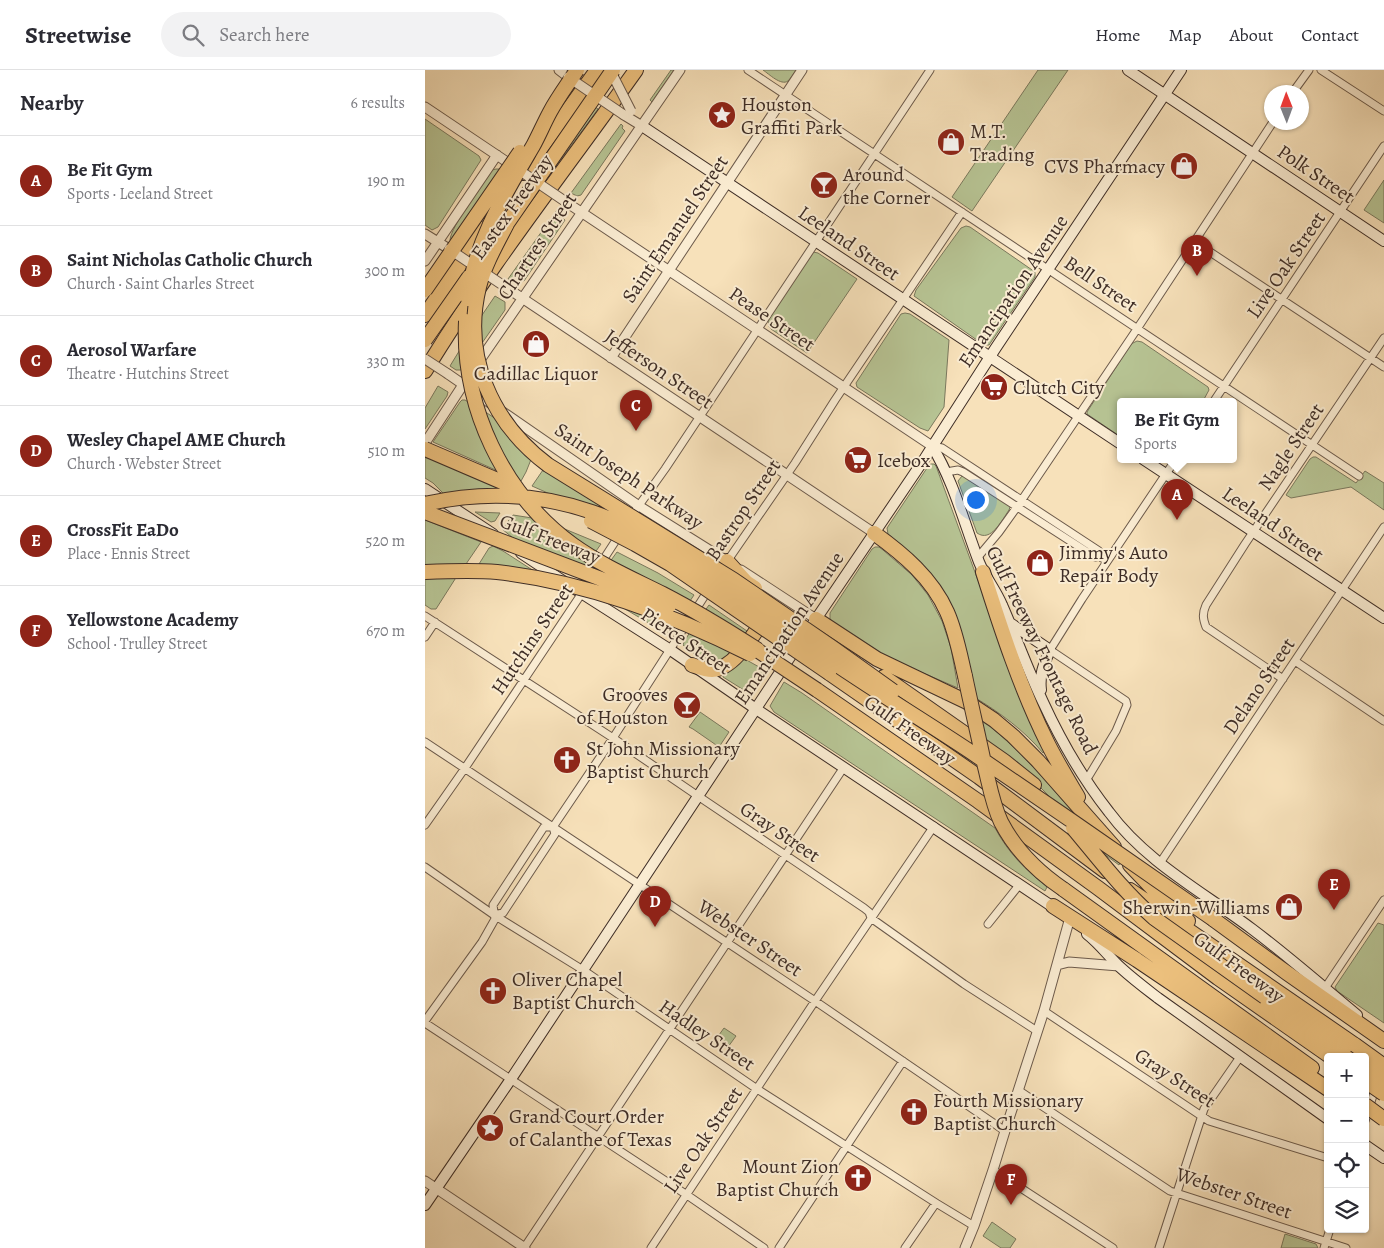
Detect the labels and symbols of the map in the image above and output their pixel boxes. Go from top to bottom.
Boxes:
north arrow [1264,85,1309,130]
place label: Houston Graffiti Park [741,91,842,141]
place icon: Houston Graffiti Park [707,100,737,130]
place label: M.T. Trading [970,118,1034,168]
shop icon: M.T. Trading [936,127,966,157]
street label: Polk Street [1272,138,1360,210]
street label: Eastex Freeway [465,148,560,265]
street label: Saint Emanuel Street [616,150,735,308]
shop icon: CVS Pharmacy [1169,151,1199,181]
place label: CVS Pharmacy [1044,153,1166,180]
place label: Around the Corner [842,161,931,211]
bar icon: Around the Corner [809,170,839,200]
street label: Chartres Street [491,187,583,305]
street label: Leeland Street [793,199,905,287]
street label: Live Oak Street [1240,206,1332,324]
street label: Emancipation Avenue [952,209,1074,373]
pin: B [1181,235,1213,276]
street label: Bell Street [1059,249,1144,319]
street label: Pease Street [724,280,821,358]
street label: Jefferson Street [599,323,719,416]
shop icon: Cadillac Liquor [521,329,551,359]
place label: Cadillac Liquor [474,360,598,387]
supermarket icon: Clutch City [979,372,1009,402]
place label: Clutch City [1013,374,1105,401]
pin: C [620,390,652,431]
street label: Nagle Street [1252,398,1330,496]
street label: Saint Joseph Parkway [549,416,709,536]
supermarket icon: Icebox [843,445,873,475]
place label: Icebox [877,447,931,474]
street label: Bastrop Street [699,454,787,566]
pin: A [1161,479,1193,520]
street label: Leeland Street [1217,480,1329,568]
your location [963,487,989,513]
street label: Gulf Freeway [496,507,605,571]
place label: Jimmy's Auto Repair Body [1059,539,1168,589]
street label: Gulf Freeway Frontage Road [980,541,1104,759]
street label: Emancipation Avenue [728,546,850,710]
shop icon: Jimmy's Auto Repair Body [1025,548,1055,578]
street label: Hutchins Street [485,577,580,700]
street label: Pierce Street [636,601,737,681]
street label: Delano Street [1217,632,1302,740]
place label: Grooves of Houston [576,681,668,731]
street label: Gulf Freeway [859,689,962,772]
bar icon: Grooves of Houston [672,690,702,720]
place label: St John Missionary Baptist Church [586,735,741,785]
church icon: St John Missionary Baptist Church [552,745,582,775]
street label: Gray Street [735,795,826,869]
pin: E [1318,869,1350,910]
pin: D [639,886,671,927]
shop icon: Sherwin-Williams [1274,892,1304,922]
street label: Webster Street [692,893,808,983]
place label: Sherwin-Williams [1122,894,1270,921]
street label: Gulf Freeway [1188,925,1291,1010]
place label: Oliver Chapel Baptist Church [512,966,636,1016]
church icon: Oliver Chapel Baptist Church [478,976,508,1006]
street label: Hadley Street [654,993,761,1077]
street label: Gray Street [1129,1042,1221,1114]
street label: Live Oak Street [657,1081,749,1199]
place label: Fourth Missionary Baptist Church [933,1087,1084,1137]
church icon: Fourth Missionary Baptist Church [899,1097,929,1127]
place label: Grand Court Order of Calanthe of Texas [509,1103,672,1153]
place icon: Grand Court Order of Calanthe of Texas [475,1113,505,1143]
place label: Mount Zion Baptist Church [716,1153,839,1203]
street label: Webster Street [1172,1160,1296,1226]
church icon: Mount Zion Baptist Church [843,1163,873,1193]
pin: F [995,1164,1027,1205]

